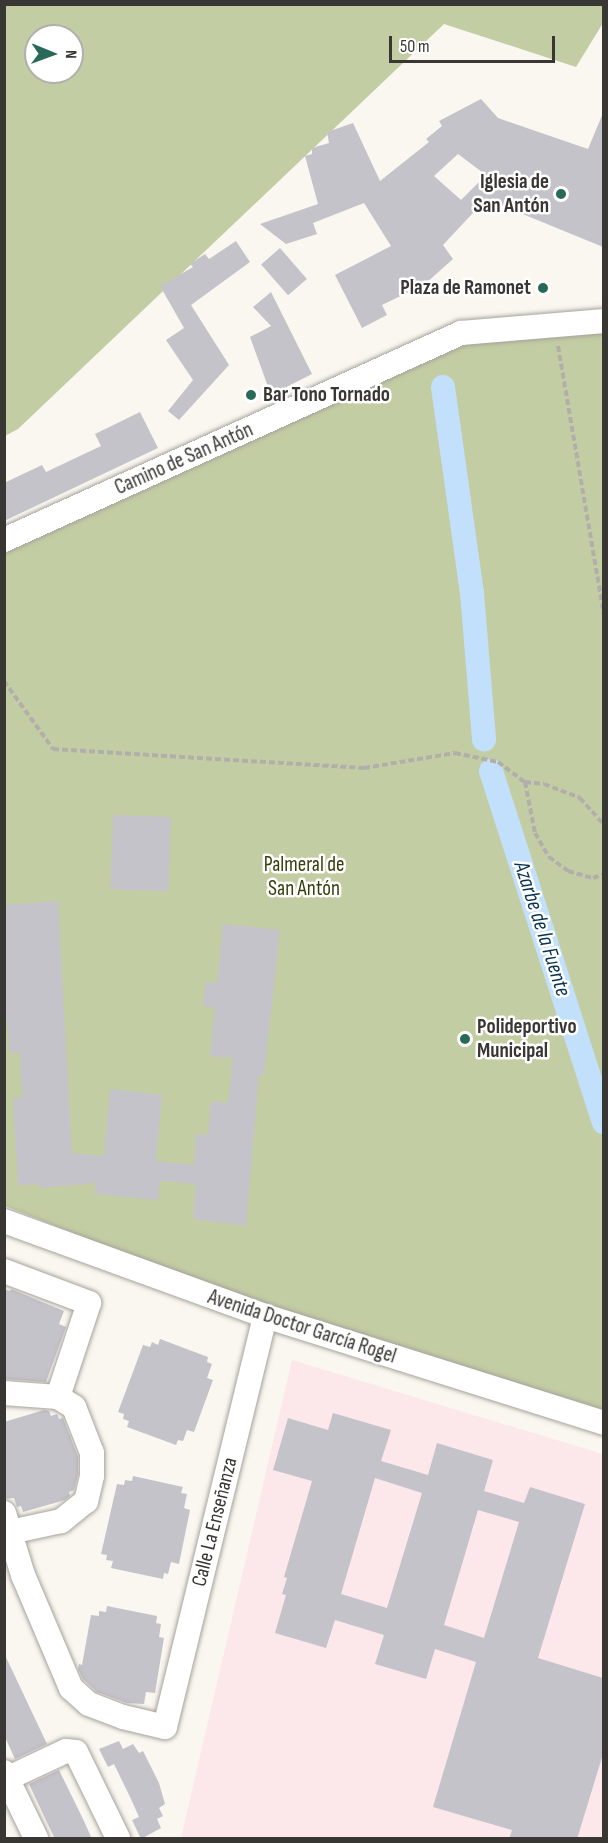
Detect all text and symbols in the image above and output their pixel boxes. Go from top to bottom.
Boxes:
north arrow [24,24,84,84]
scale bar [392,24,558,62]
text: 50 m [400,36,430,57]
text: N [61,50,80,59]
place label: Iglesia de San Antón [473,169,549,219]
marker: Iglesia de San Antón [554,187,568,201]
place label: Plaza de Ramonet [400,275,531,301]
marker: Plaza de Ramonet [536,281,550,295]
place label: Bar Tono Tornado [263,382,390,408]
marker: Bar Tono Tornado [244,388,258,402]
street label: Camino de San Antón [111,417,257,501]
park label: Palmeral de San Antón [264,852,344,902]
water label: Azarbe de la Fuente [508,858,576,1000]
place label: Polideportivo Municipal [477,1014,577,1064]
marker: Polideportivo Municipal [458,1032,472,1046]
street label: Avenida Doctor García Rogel [205,1285,399,1369]
street label: Calle La Enseñanza [187,1455,243,1589]

